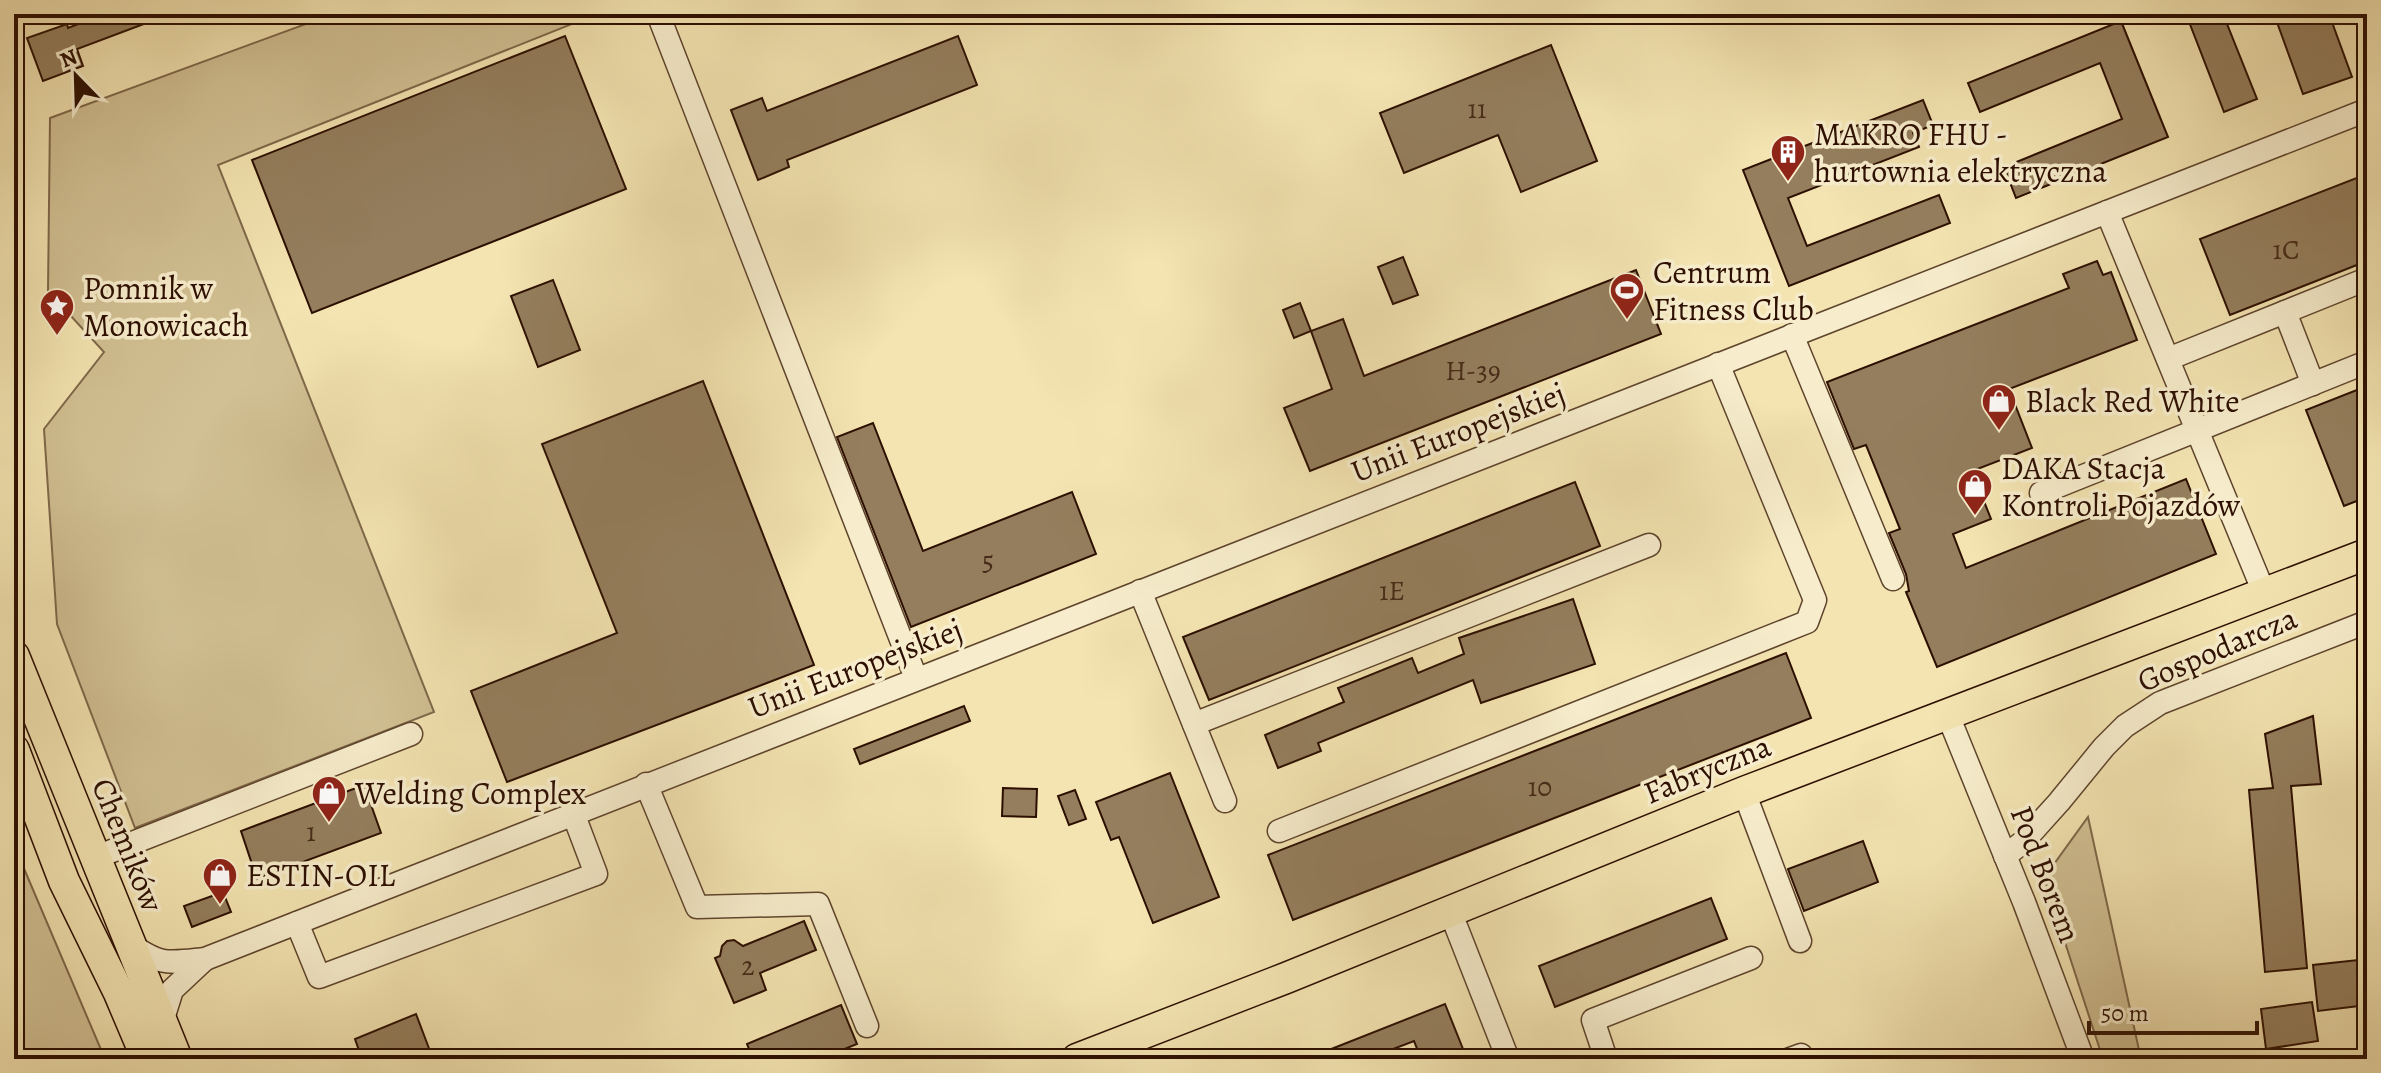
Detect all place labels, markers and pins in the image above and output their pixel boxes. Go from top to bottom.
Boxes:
place label: MAKRO FHU - hurtownia elektryczna [1814,112,2107,193]
building icon: MAKRO FHU - hurtownia elektryczna [1769,133,1807,183]
place label: Centrum Fitness Club [1653,250,1814,331]
place label: Pomnik w Monowicach [83,266,249,347]
sports icon: Centrum Fitness Club [1608,271,1646,321]
place icon: Pomnik w Monowicach [38,287,76,337]
place label: Black Red White [2025,379,2240,423]
shop icon: Black Red White [1980,382,2018,432]
place label: DAKA Stacja Kontroli Pojazdów [2001,446,2241,527]
shop icon: DAKA Stacja Kontroli Pojazdów [1956,467,1994,517]
place label: Welding Complex [354,771,586,815]
shop icon: Welding Complex [310,774,348,824]
place label: ESTIN-OIL [246,853,396,897]
shop icon: ESTIN-OIL [201,856,239,906]

